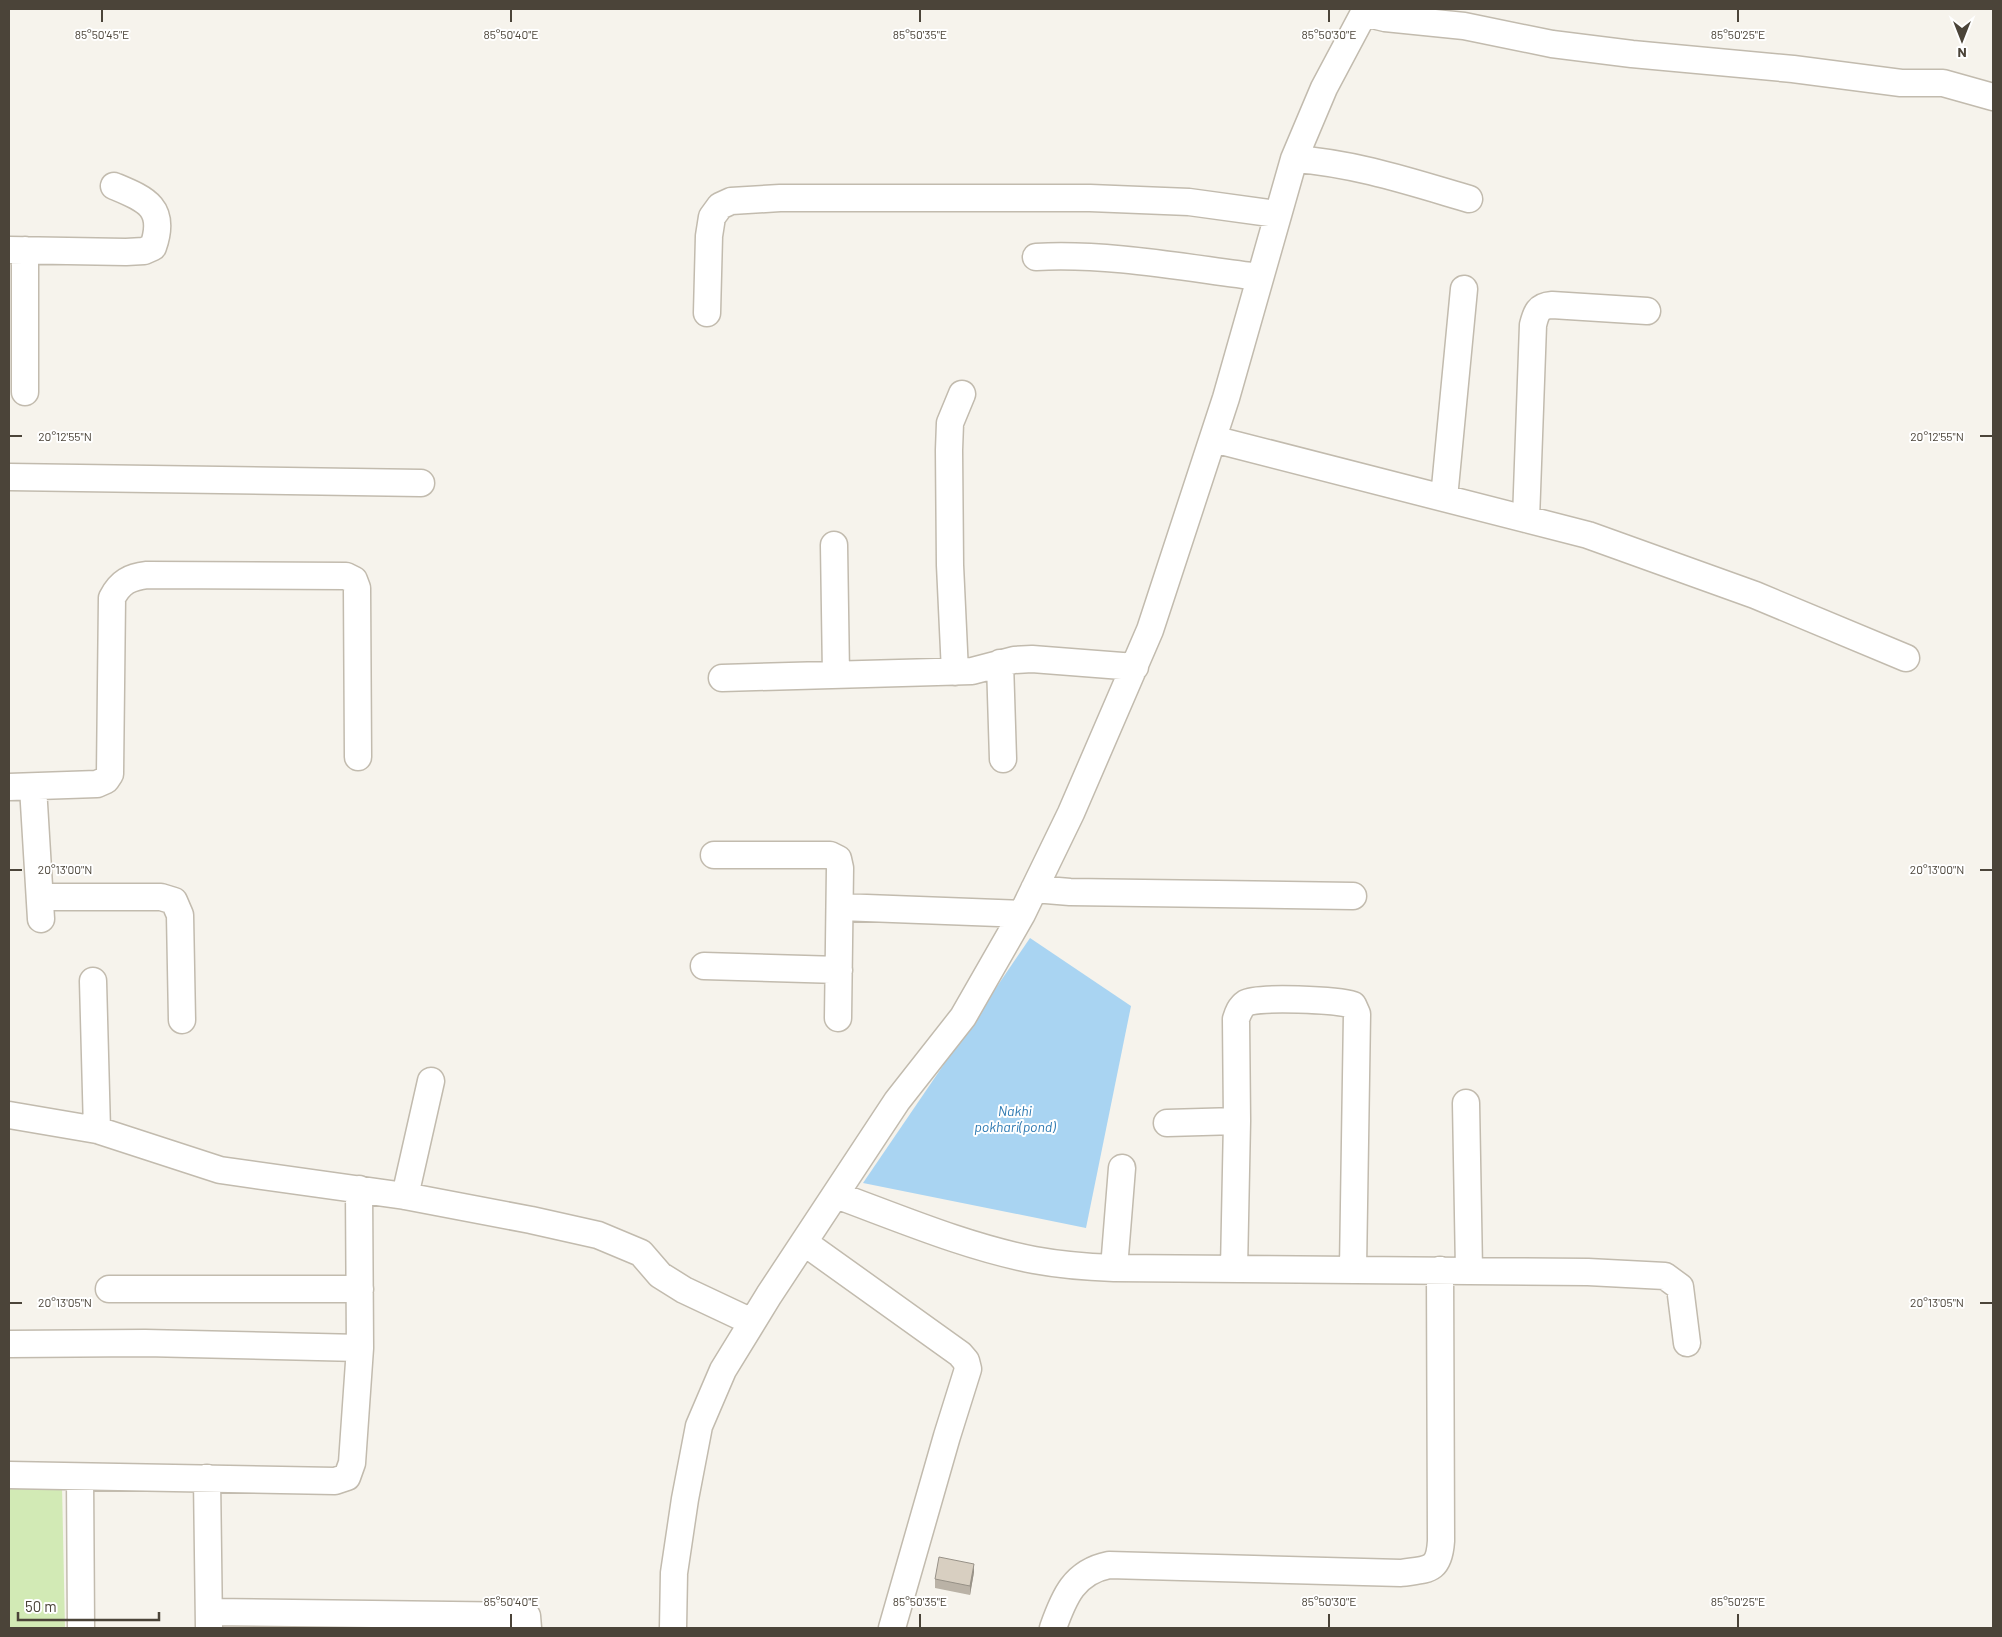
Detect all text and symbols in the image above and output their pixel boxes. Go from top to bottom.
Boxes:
north arrow [1937,15,1987,65]
text: 85°50'45"E [75,27,129,41]
text: 85°50'40"E [483,27,539,41]
text: 85°50'35"E [893,27,947,41]
text: 85°50'30"E [1302,27,1356,41]
text: 85°50'25"E [1711,27,1765,41]
text: N [1957,45,1967,62]
text: 20°12'55"N [38,429,92,443]
text: 20°12'55"N [1910,429,1964,443]
text: 20°13'00"N [38,862,92,876]
text: 20°13'00"N [1910,862,1964,876]
water label: Nakhi pokhari(pond) [974,1102,1056,1135]
text: 20°13'05"N [38,1295,92,1309]
text: 20°13'05"N [1910,1295,1964,1309]
scale bar [18,1590,159,1622]
text: 85°50'40"E [483,1594,539,1608]
text: 85°50'35"E [893,1594,947,1608]
text: 85°50'30"E [1302,1594,1356,1608]
text: 85°50'25"E [1711,1594,1765,1608]
text: 50 m [25,1597,57,1615]

